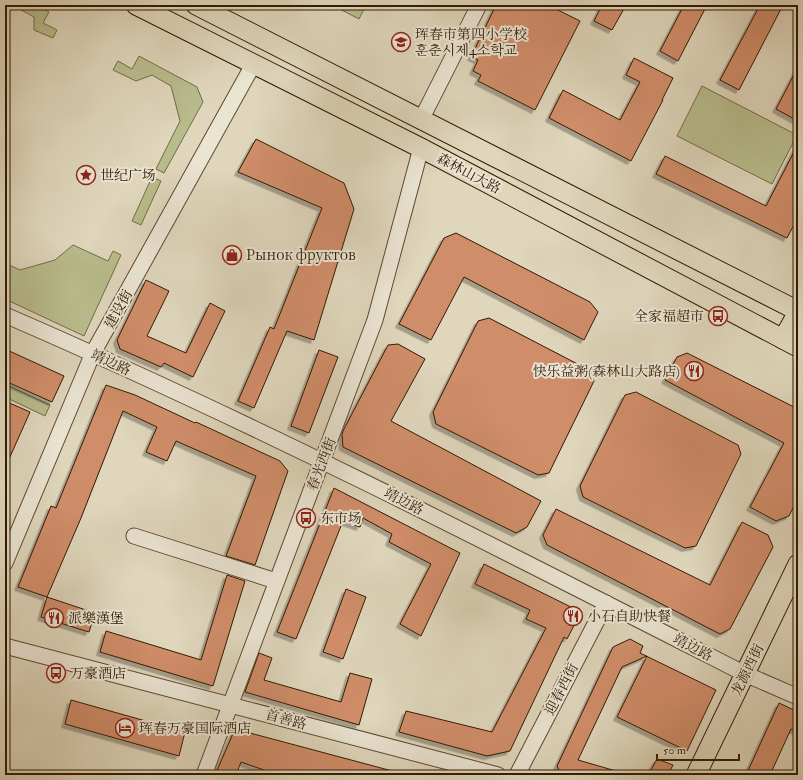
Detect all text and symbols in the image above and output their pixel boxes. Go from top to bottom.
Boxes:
place label: 珲春市第四小学校 훈춘시제4소학교 [415,26,527,59]
school or university icon: 珲春市第四小学校 훈춘시제4소학교 [390,31,412,53]
street label: 森林山大路 [434,150,504,197]
place icon: 世纪广场 [75,164,97,186]
place label: 世纪广场 [100,167,156,184]
shop icon: Рынок фруктов [221,244,243,266]
place label: Рынок фруктов [246,247,356,264]
street label: 建设街 [101,287,136,332]
bus stop icon: 全家福超市 [707,305,729,327]
place label: 全家福超市 [634,308,704,325]
street label: 靖边路 [88,346,133,379]
restaurant icon: 快乐益粥(森林山大路店) [683,360,705,382]
place label: 快乐益粥(森林山大路店) [532,363,680,380]
street label: 春光西街 [303,435,339,493]
street label: 靖边路 [381,484,426,519]
bus stop icon: 东市场 [295,507,317,529]
place label: 东市场 [320,510,362,527]
restaurant icon: 小石自助快餐 [562,605,584,627]
restaurant icon: 派樂漢堡 [43,607,65,629]
place label: 小石自助快餐 [587,608,671,625]
place label: 派樂漢堡 [68,610,124,627]
street label: 靖边路 [670,630,715,665]
street label: 龙源西街 [728,641,767,699]
street label: 迎春西街 [541,660,582,718]
bus stop icon: 万豪酒店 [45,662,67,684]
place label: 万豪酒店 [70,665,126,682]
street label: 首善路 [263,706,308,733]
hotel icon: 珲春万豪国际酒店 [114,717,136,739]
place label: 珲春万豪国际酒店 [139,720,251,737]
scale bar [657,736,739,762]
text: 50 m [663,743,687,758]

